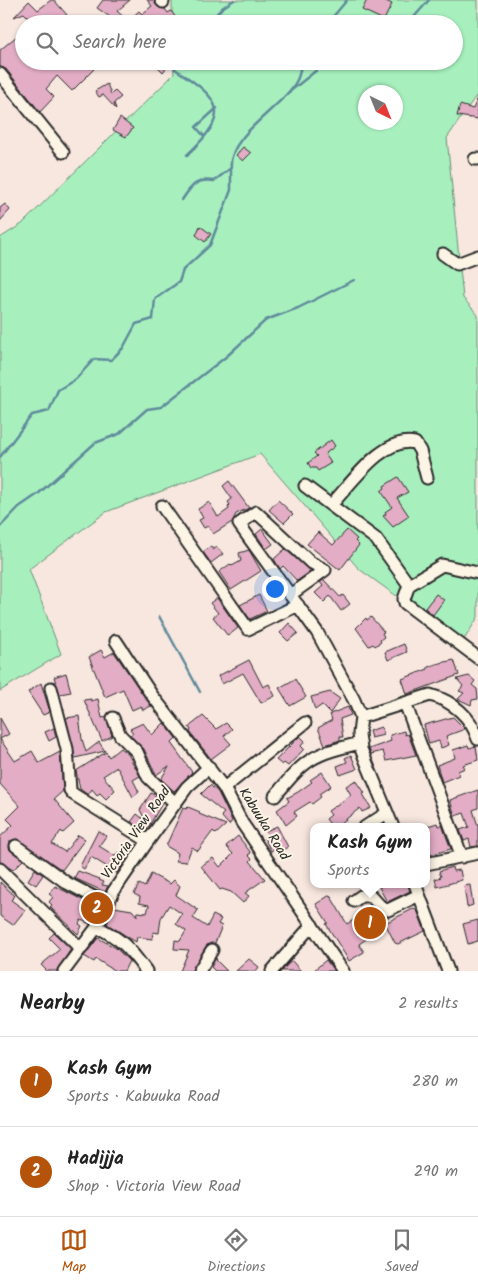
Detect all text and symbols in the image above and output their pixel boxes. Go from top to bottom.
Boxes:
search box [15,15,463,70]
text: Search here [73,28,167,58]
icon: search [33,29,61,57]
north arrow [358,85,403,130]
your location [262,576,288,602]
street label: Victoria View Road [96,781,177,884]
street label: Kabuuka Road [233,783,296,866]
popup [310,823,430,888]
text: Kash Gym [328,828,412,858]
text: Sports [328,858,369,883]
pin: 2 [81,889,113,927]
pin: 1 [354,904,386,942]
text: Nearby [20,987,85,1020]
text: 2 results [398,991,458,1016]
text: Kash Gym [67,1054,152,1084]
text: 1 [34,1069,38,1094]
text: 280 m [412,1069,458,1094]
text: Sports · Kabuuka Road [67,1084,220,1109]
text: Hadijja [67,1144,124,1174]
text: 2 [31,1159,41,1184]
text: 290 m [414,1159,458,1184]
text: Shop · Victoria View Road [67,1174,240,1199]
tab: Map [60,1226,88,1278]
tab: Directions [207,1226,265,1278]
tab: Saved [385,1226,418,1278]

